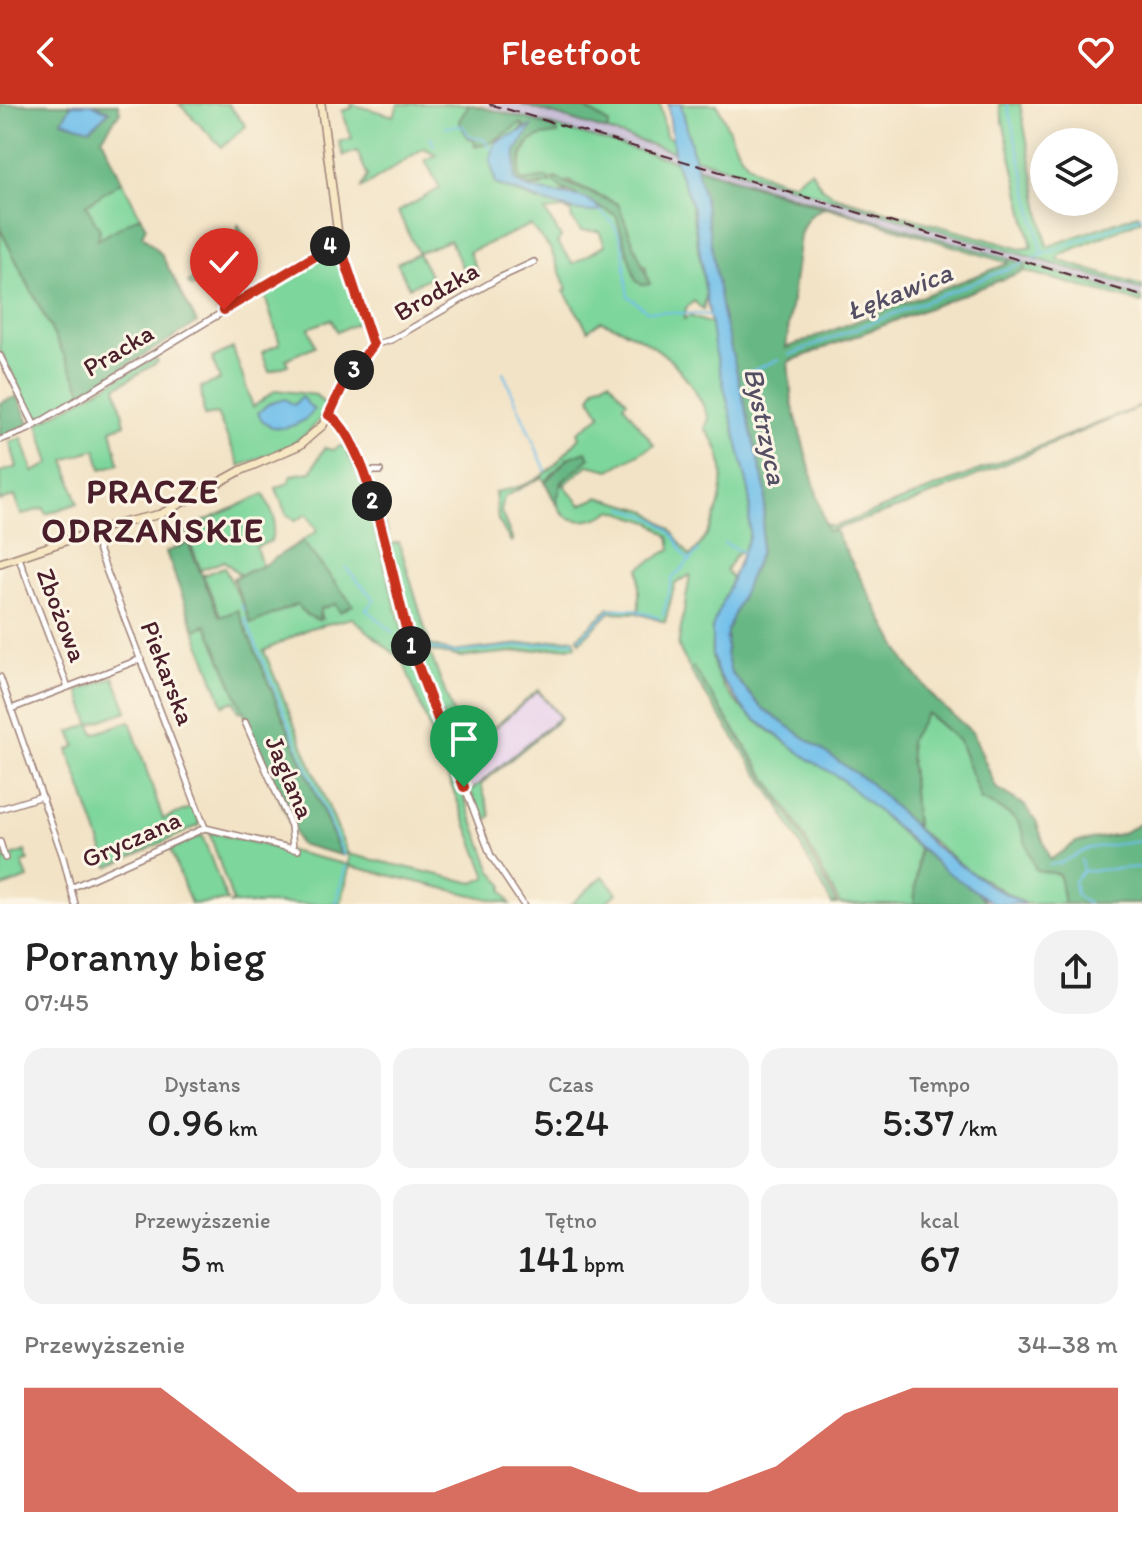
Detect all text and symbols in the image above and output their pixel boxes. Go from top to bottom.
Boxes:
icon: back [24,30,68,74]
icon: heart [1074,30,1118,74]
text: Fleetfoot [501,31,641,74]
map controls [1030,128,1118,216]
button: layers [1030,128,1118,216]
pin: 4 [310,226,350,266]
pin [190,228,258,310]
text: 4 [323,232,337,259]
icon: check [202,240,246,284]
street label: Brodzka [388,254,484,328]
water label: Łękawica [841,254,957,328]
street label: Pracka [77,316,159,383]
pin: 3 [334,350,374,390]
text: 3 [348,356,360,383]
water label: Bystrzyca [737,364,795,488]
district label: PRACZE ODRZAŃSKIE [41,471,265,551]
pin: 2 [352,481,392,521]
text: 2 [366,487,378,514]
street label: Zbożowa [30,564,95,667]
street label: Piekarska [133,616,203,730]
pin: 1 [391,626,431,666]
text: 1 [406,632,416,659]
pin [430,705,498,787]
icon: arrive [442,717,486,761]
street label: Jaglana [258,731,322,824]
street label: Gryczana [77,803,186,875]
text: Poranny bieg [24,929,266,982]
button: share [1034,930,1118,1014]
text: 07:45 [24,986,89,1018]
text: Dystans [164,1071,241,1098]
text: Czas [548,1071,594,1098]
text: Tempo [909,1071,970,1098]
text: 0.96 [147,1098,224,1146]
text: 5:24 [533,1098,609,1146]
text: 5:37 [882,1098,954,1146]
text: km [224,1115,258,1142]
text: /km [954,1115,998,1142]
text: Przewyższenie [134,1207,270,1234]
text: Tętno [545,1207,597,1234]
text: kcal [920,1207,959,1234]
text: 5 [180,1234,201,1282]
text: 141 [518,1234,579,1282]
text: 67 [919,1234,960,1282]
text: m [201,1251,225,1278]
text: bpm [579,1251,624,1278]
text: Przewyższenie [24,1328,185,1360]
text: 34–38 m [1018,1328,1118,1360]

